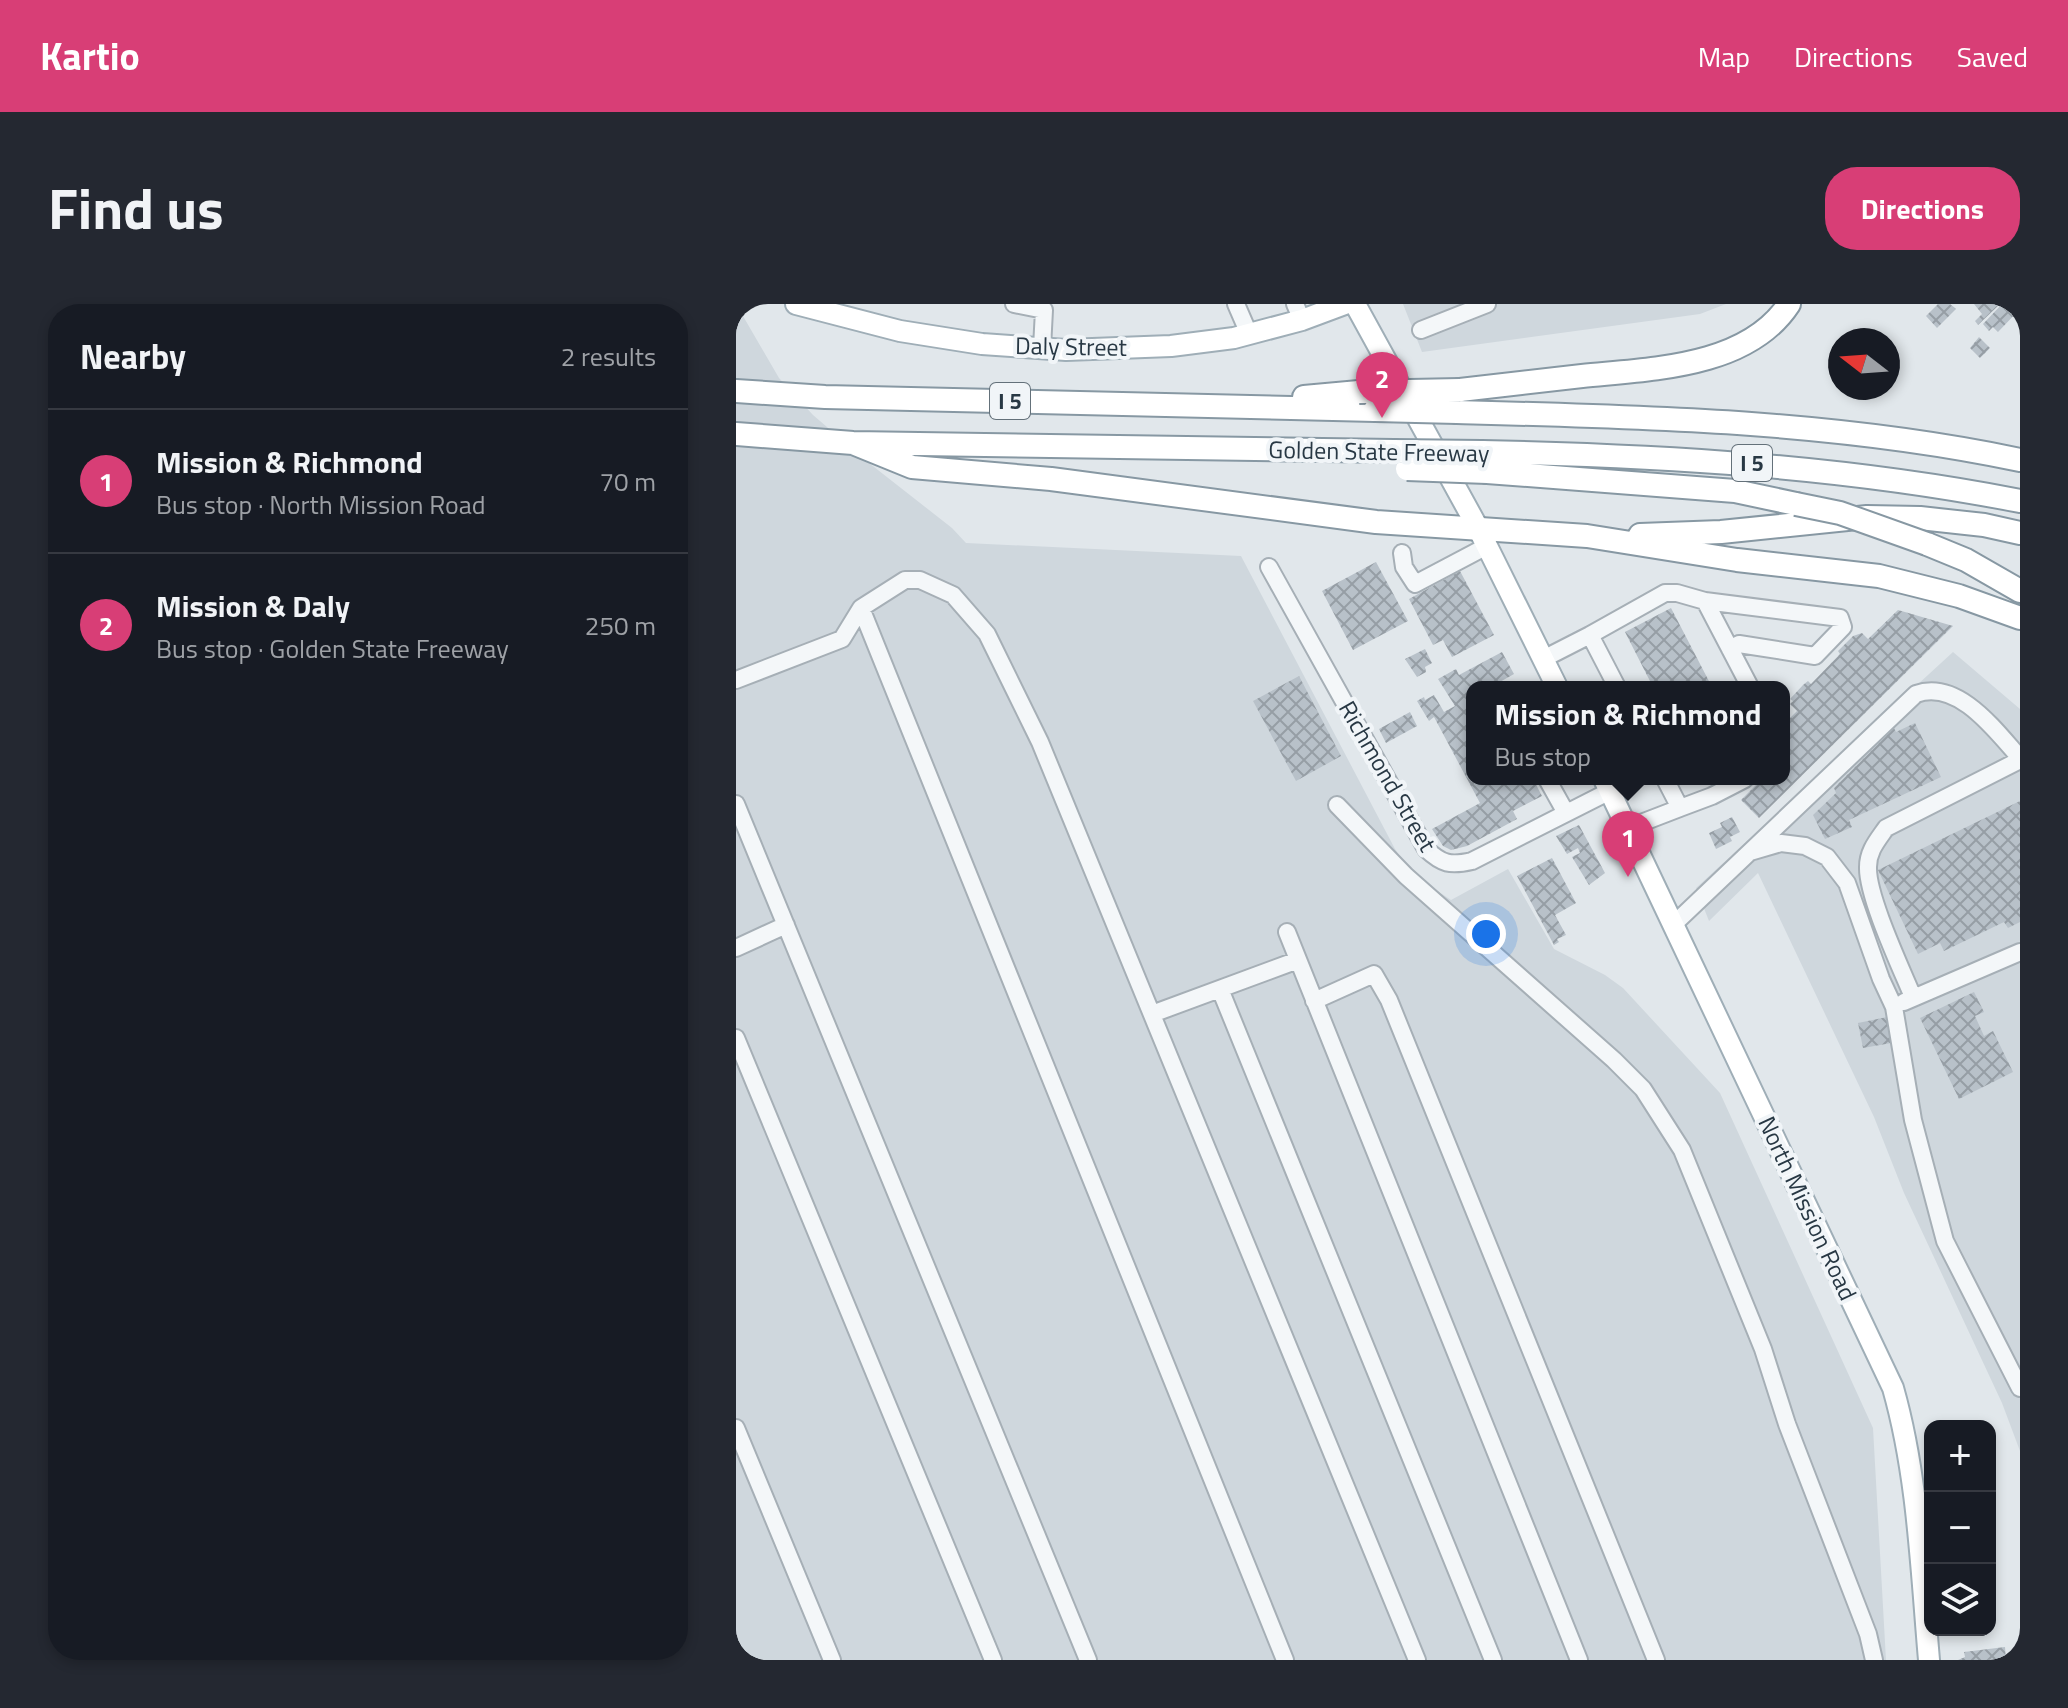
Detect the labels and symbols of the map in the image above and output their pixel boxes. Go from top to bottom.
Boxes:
street label: Daly Street [1015,327,1128,365]
north arrow [1828,328,1900,400]
pin: 2 [1356,352,1408,418]
road number: I 5 [990,383,1030,419]
street label: Golden State Freeway [1268,431,1490,471]
road number: I 5 [1732,445,1772,481]
street label: Richmond Street [1330,694,1446,859]
pin: 1 [1602,811,1654,877]
your location [1466,914,1506,954]
street label: North Mission Road [1750,1110,1866,1306]

